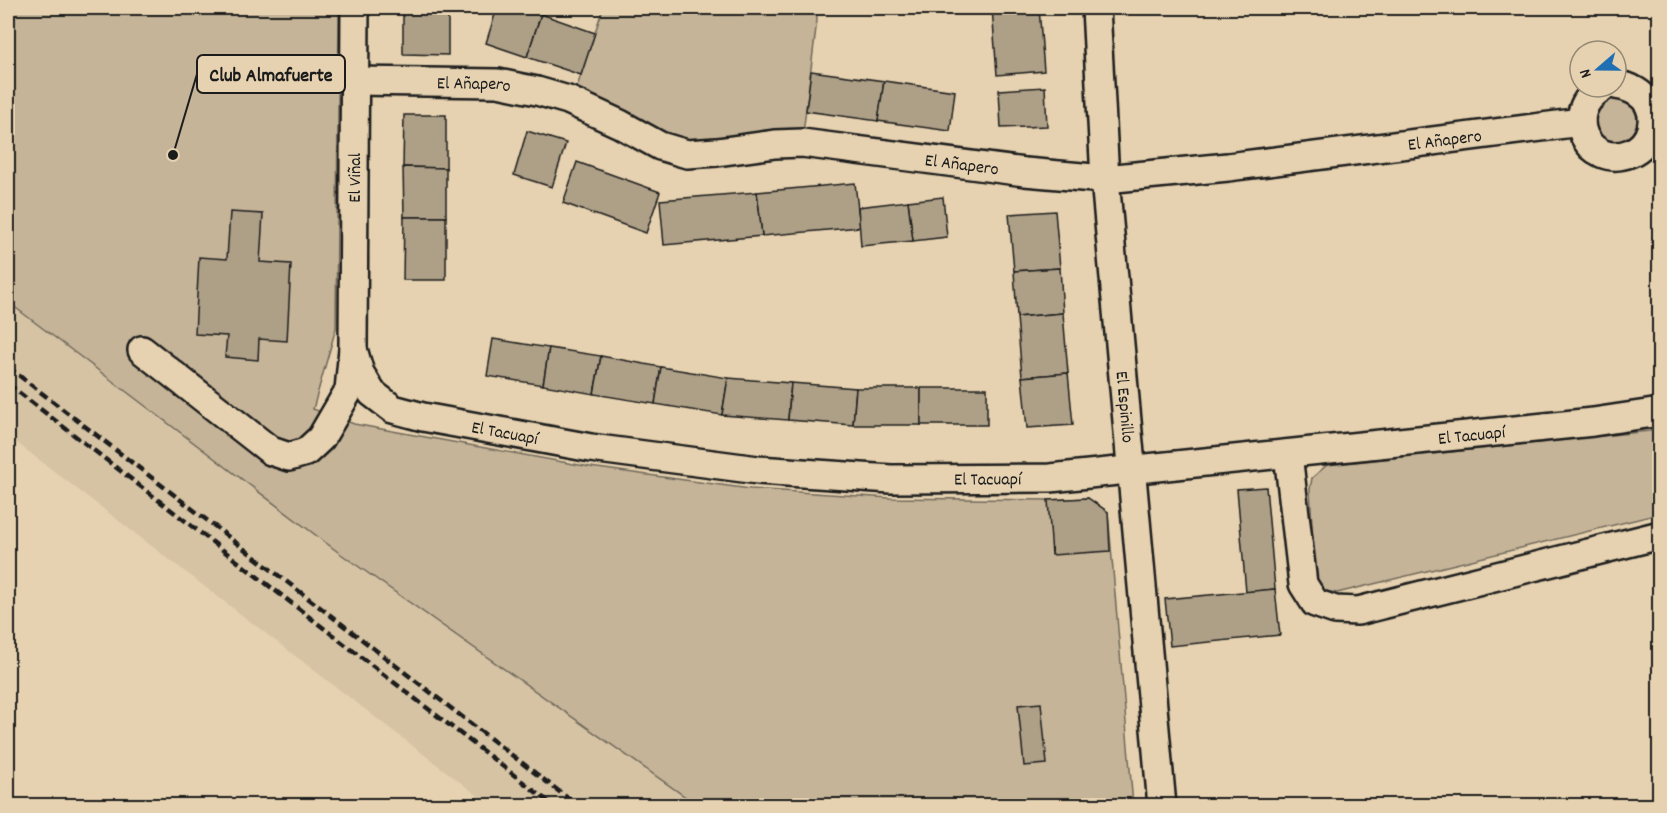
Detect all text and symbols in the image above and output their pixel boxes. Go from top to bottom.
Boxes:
north arrow [1568,39,1628,99]
callout: Club Almafuerte [197,55,345,93]
text: Club Almafuerte [209,63,333,91]
text: N [1574,66,1598,81]
street label: El Añapero [437,72,513,100]
street label: El Añapero [1407,125,1483,159]
street label: El Añapero [923,149,1000,183]
street label: El Viñal [344,152,369,203]
street label: El Espinillo [1108,370,1139,444]
street label: El Tacuapí [469,416,541,453]
street label: El Tacuapí [1437,421,1508,453]
street label: El Tacuapí [954,468,1023,494]

